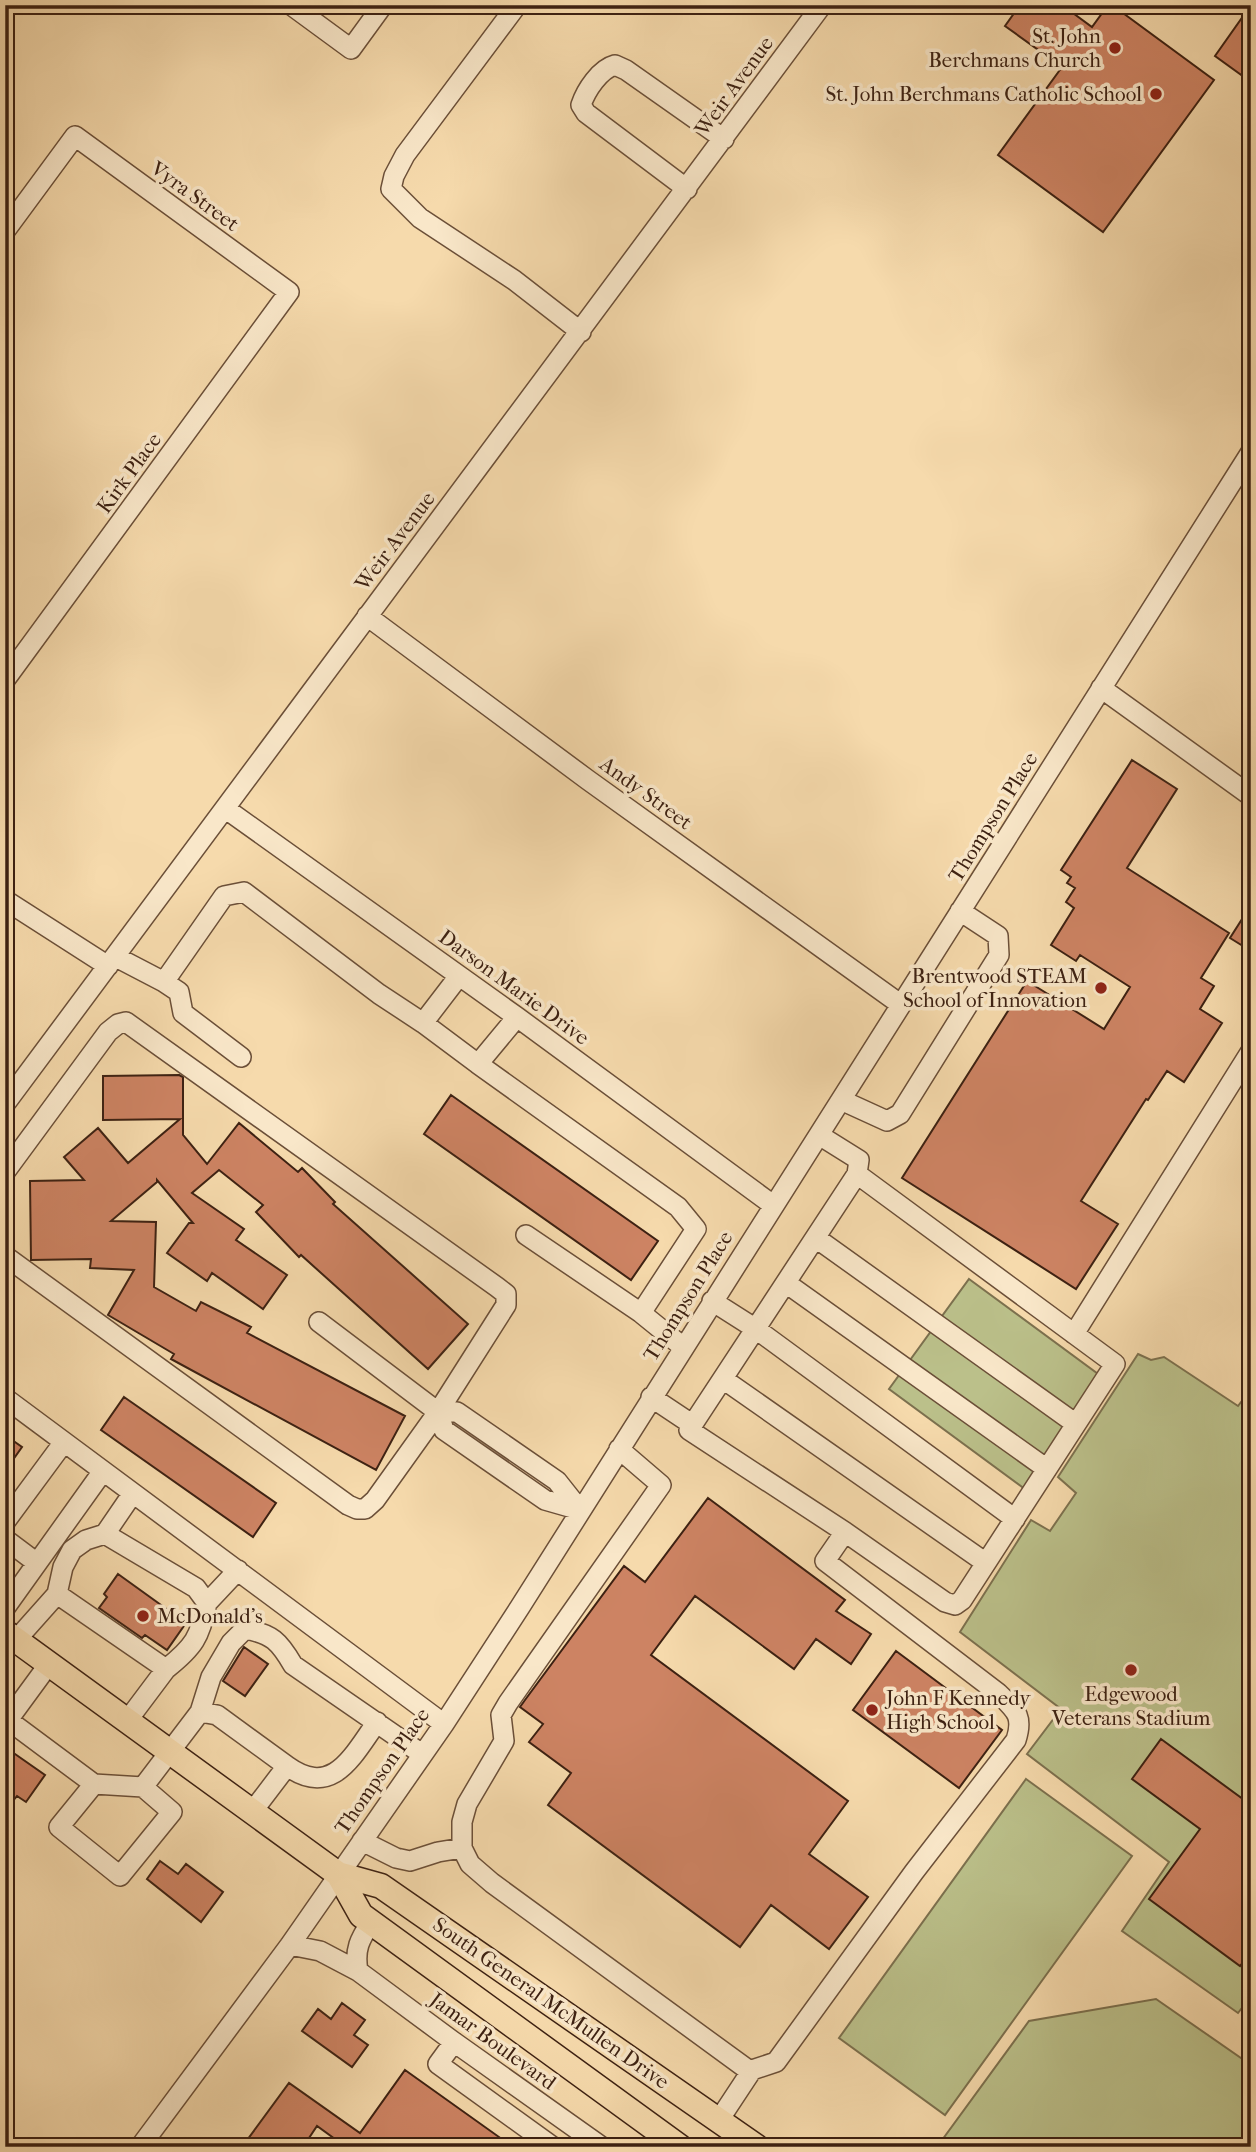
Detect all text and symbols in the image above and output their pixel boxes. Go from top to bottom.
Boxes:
place label: St. John Berchmans Church [928,24,1101,72]
street label: Weir Avenue [689,32,778,141]
marker: St. John Berchmans Church [1107,40,1123,56]
place label: St. John Berchmans Catholic School [825,82,1142,106]
marker: St. John Berchmans Catholic School [1148,86,1164,102]
street label: Vyra Street [145,155,244,236]
street label: Kirk Place [92,428,166,518]
street label: Weir Avenue [350,487,440,596]
street label: Thompson Place [943,748,1043,886]
street label: Andy Street [594,751,697,835]
street label: Darson Marie Drive [434,924,594,1050]
place label: Brentwood STEAM School of Innovation [903,964,1087,1012]
marker: Brentwood STEAM School of Innovation [1093,980,1109,996]
street label: Thompson Place [638,1227,738,1365]
place label: McDonald's [157,1604,263,1628]
marker: McDonald's [135,1608,151,1624]
marker: Edgewood Veterans Stadium [1123,1662,1139,1678]
place label: Edgewood Veterans Stadium [1051,1682,1211,1730]
place label: John F Kennedy High School [884,1686,1031,1734]
marker: John F Kennedy High School [864,1702,880,1718]
street label: Thompson Place [330,1703,434,1839]
street label: South General McMullen Drive [428,1912,674,2094]
street label: Jamar Boulevard [424,1986,561,2095]

